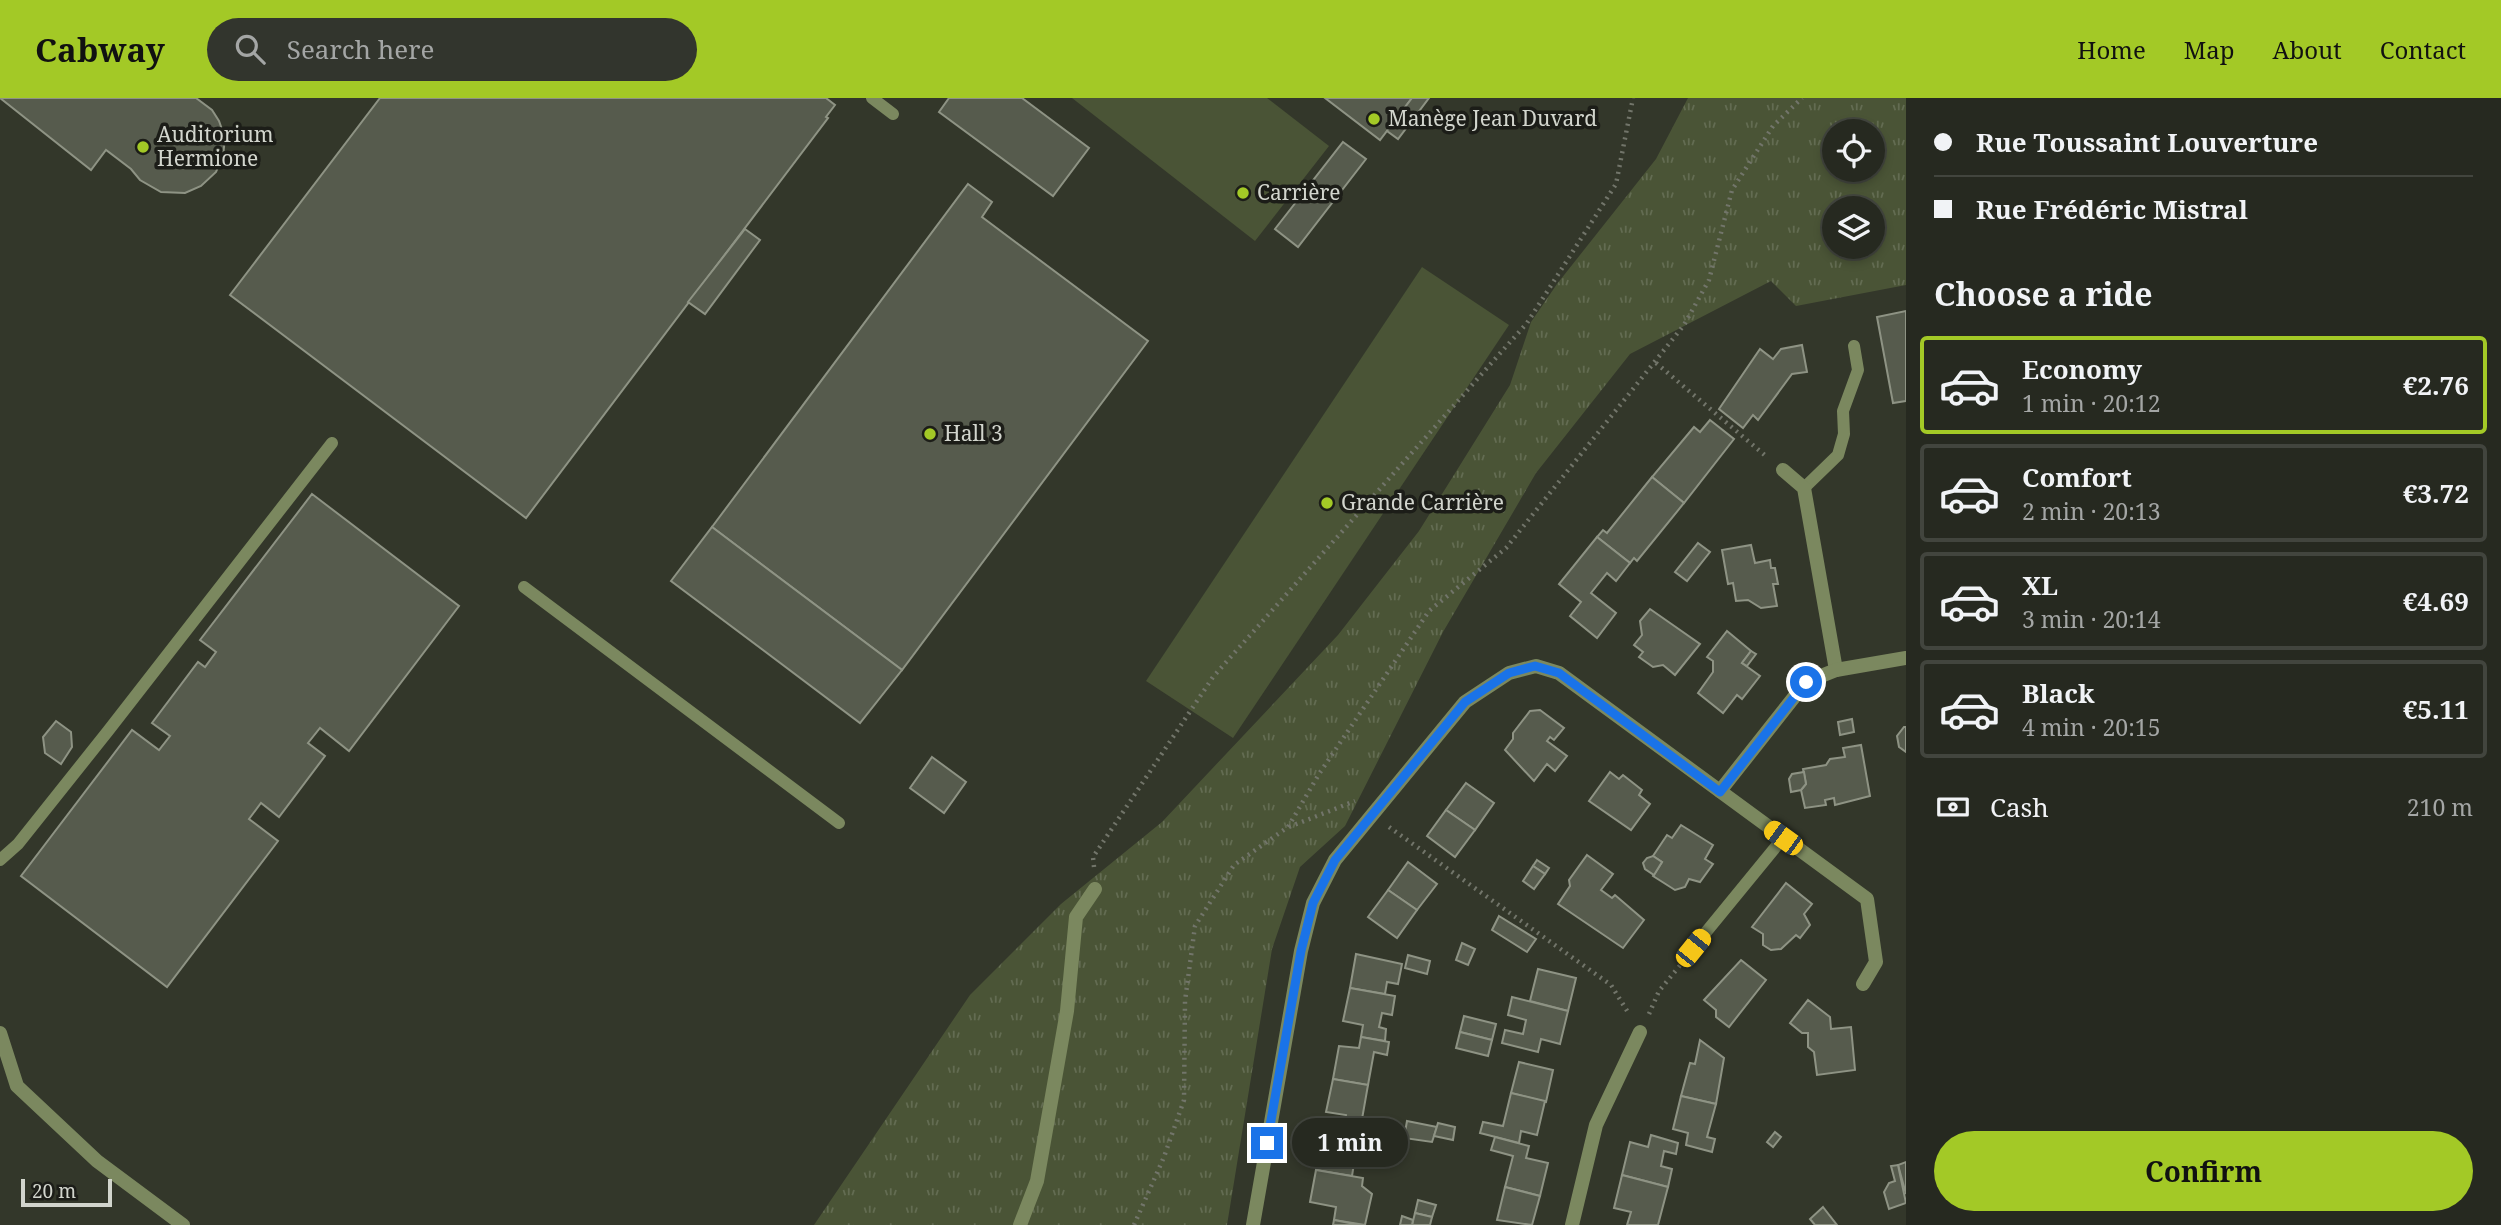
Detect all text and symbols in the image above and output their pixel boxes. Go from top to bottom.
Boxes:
search box [207,18,697,81]
text: Cabway [35,27,165,72]
icon: search [231,30,269,68]
text: Search here [287,31,434,67]
text: Home [2077,33,2146,66]
text: Map [2184,33,2235,66]
text: About [2273,33,2342,66]
text: Contact [2380,33,2466,66]
place label: Manège Jean Duvard [1388,104,1597,132]
marker: Manège Jean Duvard [1366,111,1382,127]
map controls [1822,119,1885,259]
button: locate [1822,119,1885,182]
place label: Auditorium Hermione [157,120,274,172]
text: Rue Toussaint Louverture [1976,124,2318,160]
marker: Auditorium Hermione [135,139,151,155]
place label: Carrière [1257,178,1341,206]
marker: Carrière [1235,185,1251,201]
text: Rue Frédéric Mistral [1976,191,2248,227]
button: layers [1822,196,1885,259]
text: Choose a ride [1934,272,2153,315]
text: Economy [2022,351,2142,387]
icon: car [1938,354,2001,417]
text: €2.76 [2403,367,2469,403]
text: 1 min · 20:12 [2022,387,2160,419]
place label: Hall 3 [944,419,1003,447]
marker: Hall 3 [922,426,938,442]
text: Comfort [2022,459,2132,495]
icon: car [1938,462,2001,525]
text: €3.72 [2403,475,2469,511]
place label: Grande Carrière [1341,488,1504,516]
marker: Grande Carrière [1319,495,1335,511]
text: 2 min · 20:13 [2022,495,2160,527]
text: XL [2022,567,2058,603]
icon: car [1938,570,2001,633]
text: €4.69 [2403,583,2469,619]
text: 3 min · 20:14 [2022,603,2160,635]
route start [1790,666,1822,698]
text: Black [2022,675,2095,711]
icon: car [1938,678,2001,741]
text: €5.11 [2403,691,2469,727]
text: 4 min · 20:15 [2022,711,2160,743]
icon: cash [1934,788,1972,826]
text: Cash [1990,789,2049,825]
text: 210 m [2407,791,2473,823]
car [1760,817,1807,859]
car [1672,925,1715,971]
callout: 1 min [1292,1118,1407,1168]
text: 1 min [1317,1126,1383,1158]
route end [1251,1127,1283,1159]
button: Confirm [1934,1131,2473,1211]
scale bar [21,1176,112,1208]
text: 20 m [32,1178,76,1204]

